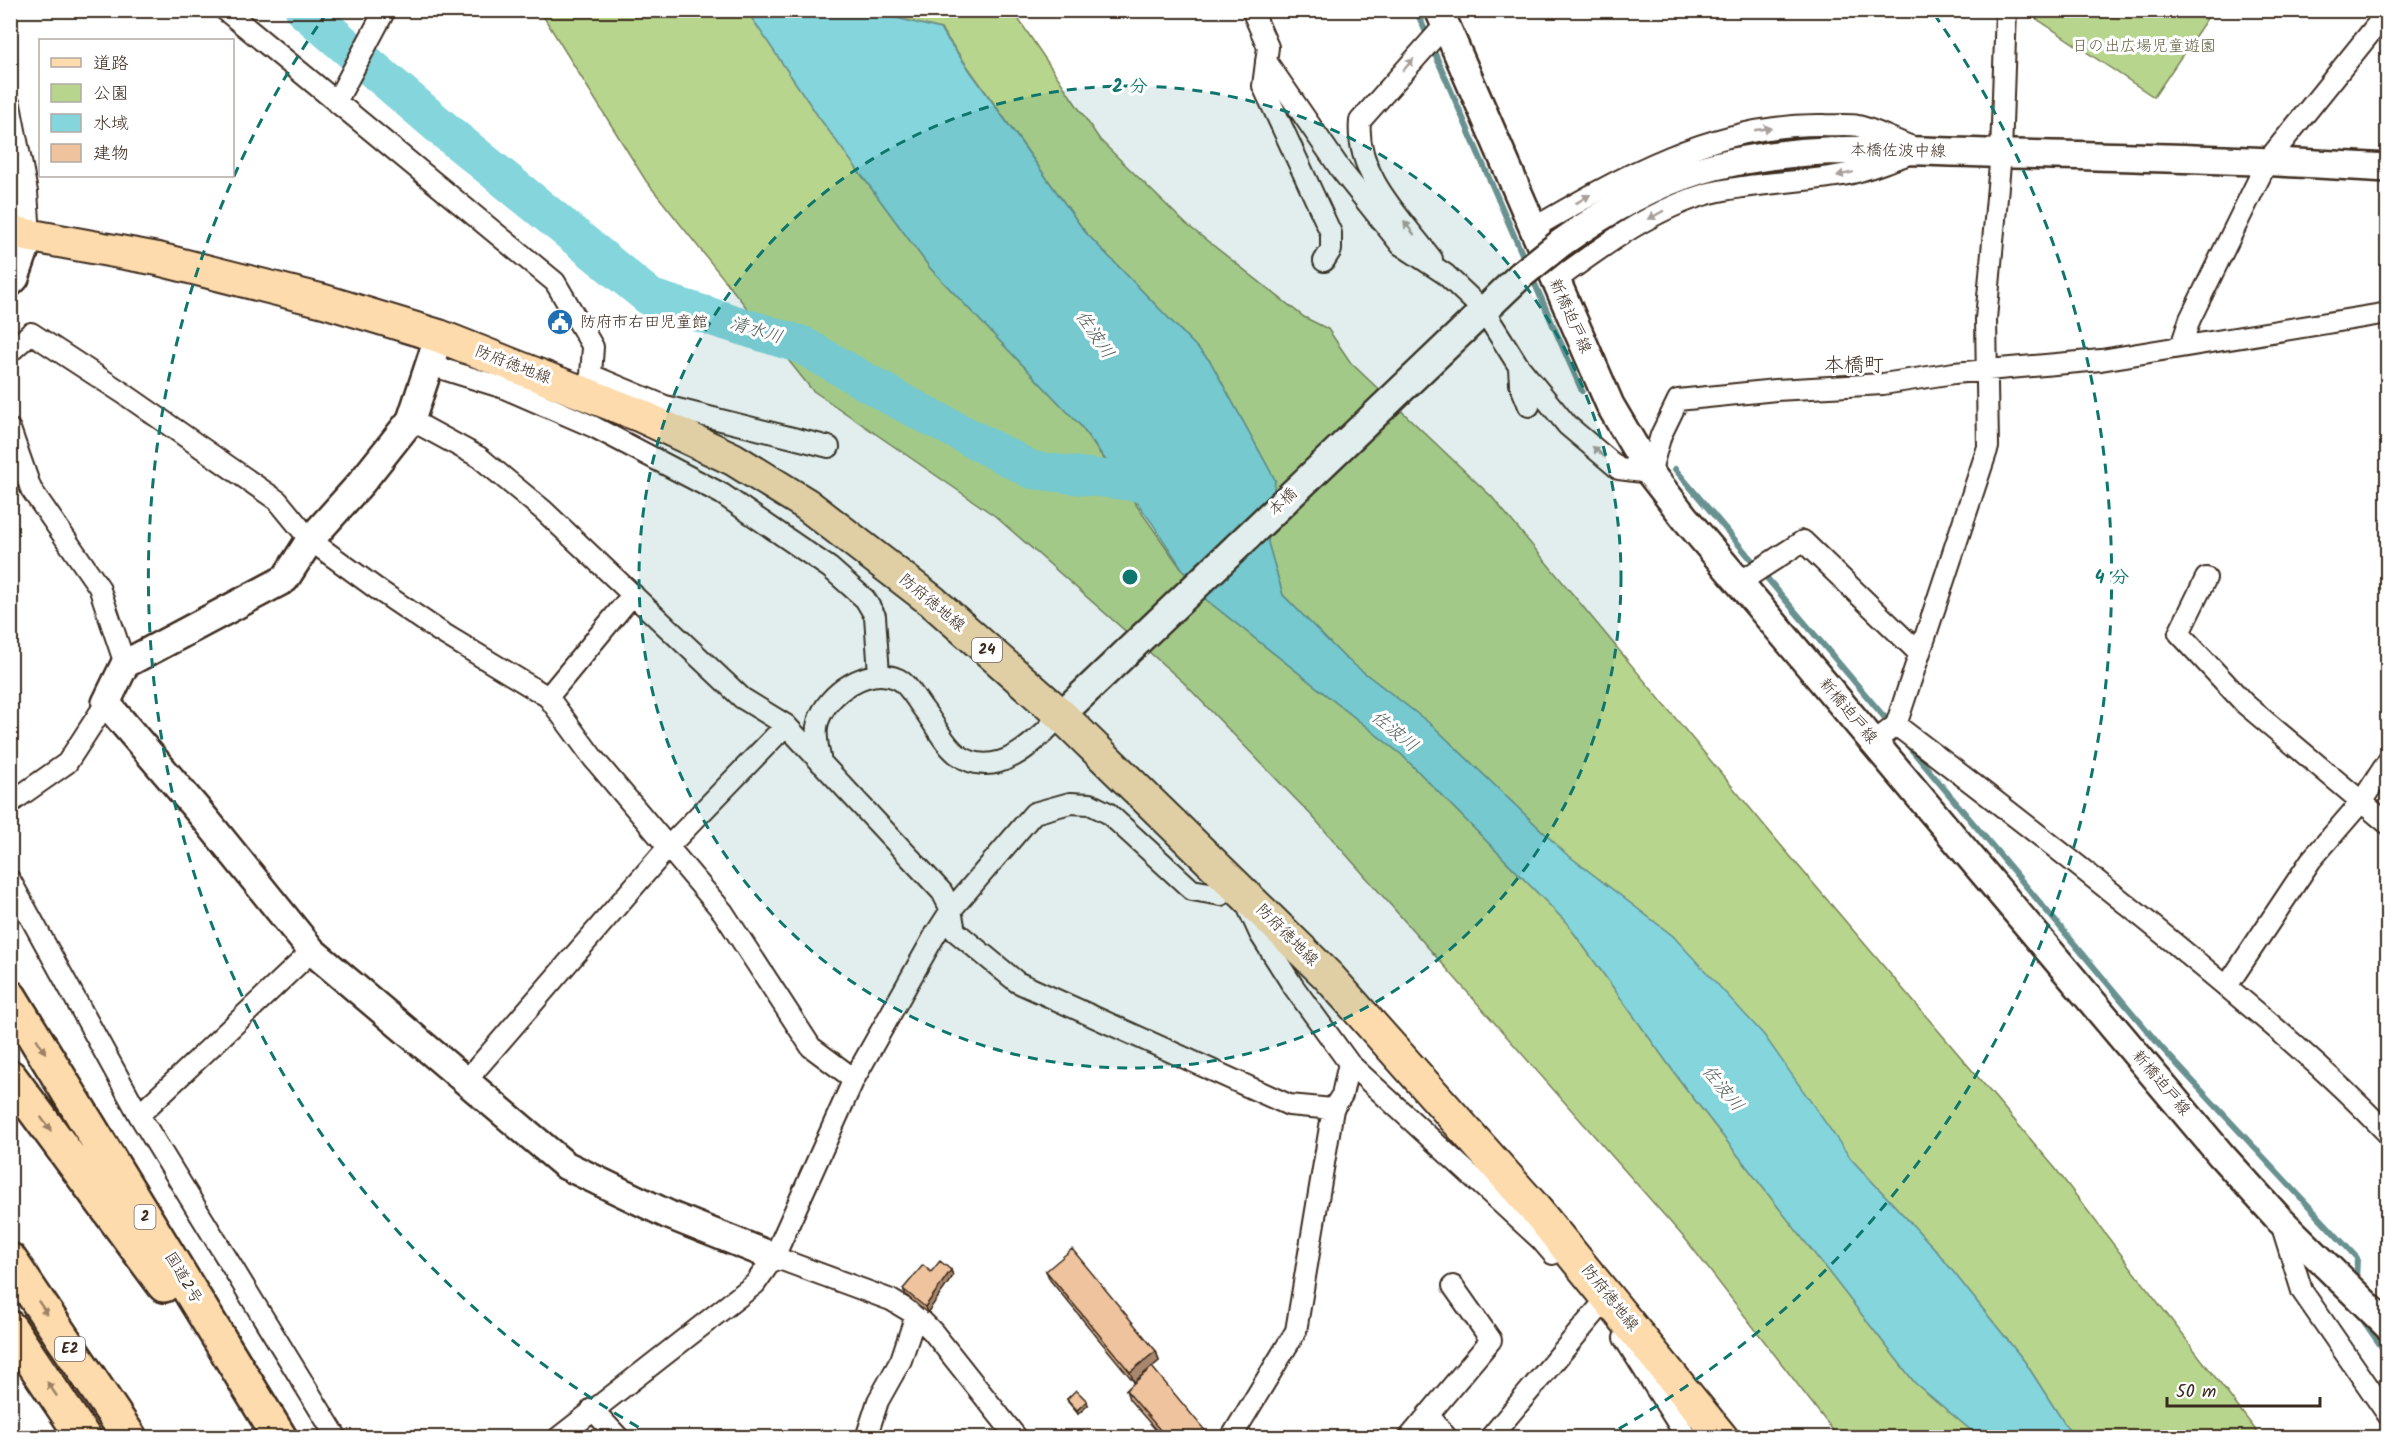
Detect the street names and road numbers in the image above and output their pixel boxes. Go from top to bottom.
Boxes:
street label: 本橋佐波中線 [1850,138,1946,164]
street label: 新橋迫戸線 [1542,274,1598,358]
street label: 防府徳地線 [471,339,555,391]
street label: 本橋 [1263,482,1303,522]
street label: 防府徳地線 [893,568,971,638]
road number: 24 [972,638,1002,662]
street label: 新橋迫戸線 [1813,672,1883,750]
street label: 防府徳地線 [1250,898,1324,972]
street label: 新橋迫戸線 [2126,1044,2196,1122]
road number: 2 [134,1205,156,1229]
street label: 国道2号 [158,1247,208,1309]
street label: 防府徳地線 [1575,1259,1645,1337]
road number: E2 [55,1337,85,1361]

